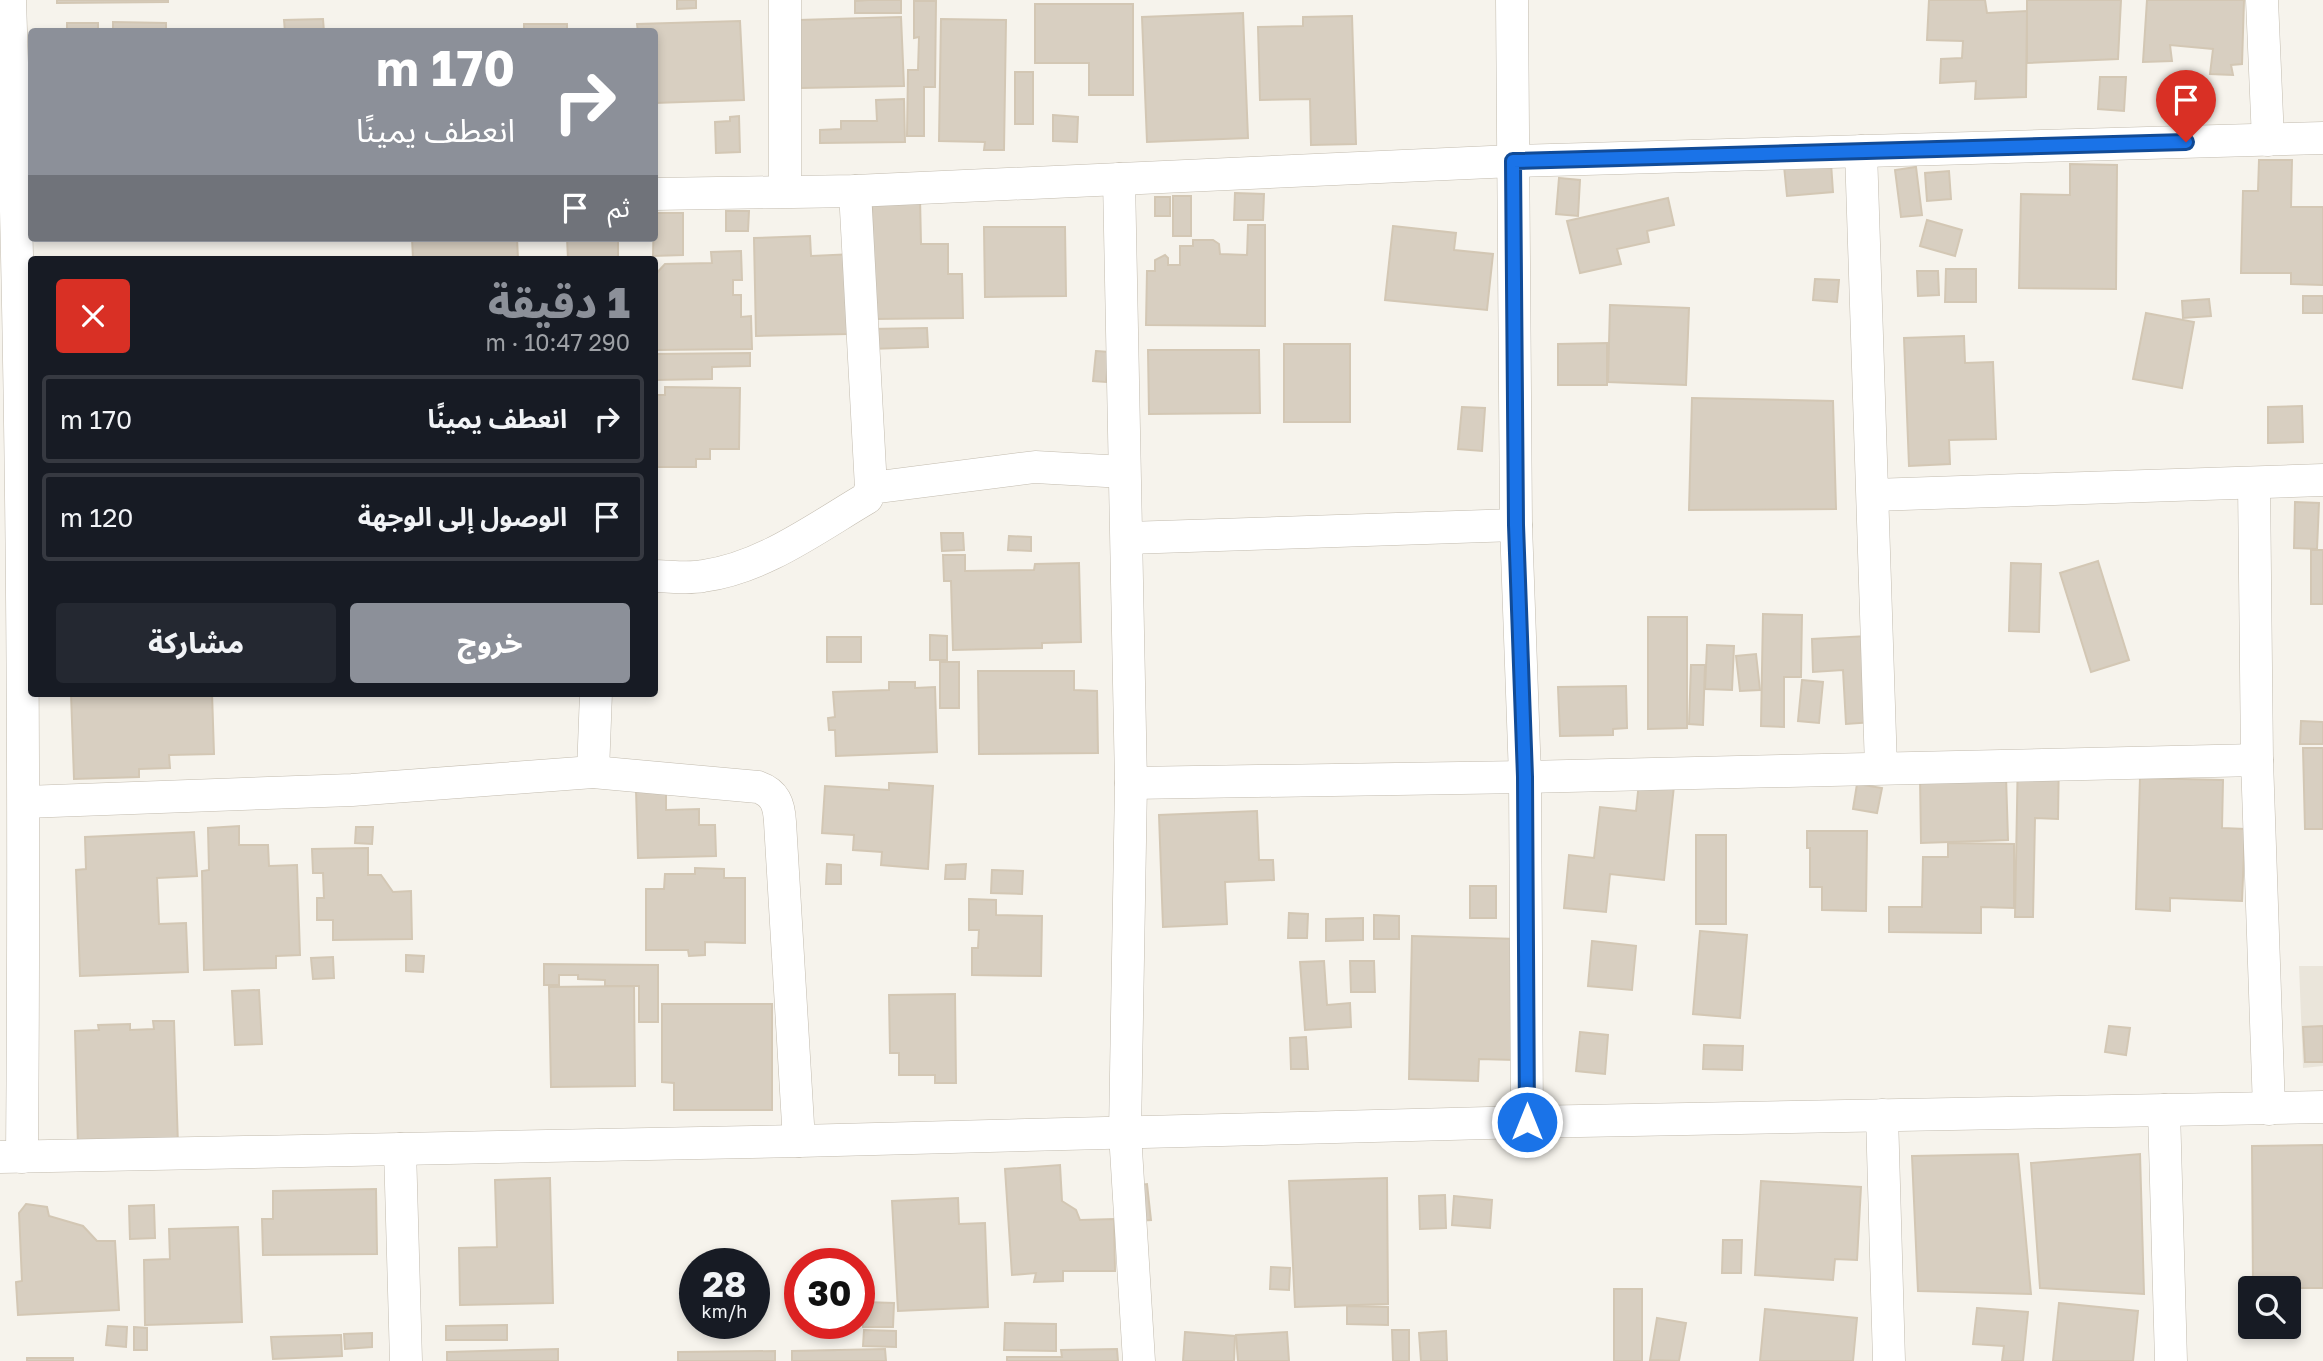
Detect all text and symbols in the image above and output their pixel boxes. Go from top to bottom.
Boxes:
text: 170 m [376,38,515,97]
icon: right [539,56,630,147]
pin [2156,70,2216,142]
icon: arrive [2167,81,2205,119]
text: انعطف يمينًا [356,111,515,149]
icon: arrive [556,189,594,227]
text: ثم [608,192,630,223]
text: 1 دقيقة [488,277,630,327]
button: close [56,279,130,353]
text: 290 m · 10:47 [485,328,630,356]
icon: right [588,400,626,438]
text: انعطف يمينًا [428,403,567,434]
text: 170 m [60,404,132,435]
icon: arrive [588,498,626,536]
text: الوصول إلى الوجهة [358,501,567,532]
text: 120 m [60,502,133,533]
button: مشاركة [56,603,336,683]
button: خروج [350,603,630,683]
position arrow [1490,1085,1564,1159]
speed limit sign: 30 [784,1248,875,1339]
text: 28 [703,1263,746,1305]
map controls [2238,1276,2301,1339]
button: search [2238,1276,2301,1339]
text: km/h [702,1300,747,1322]

